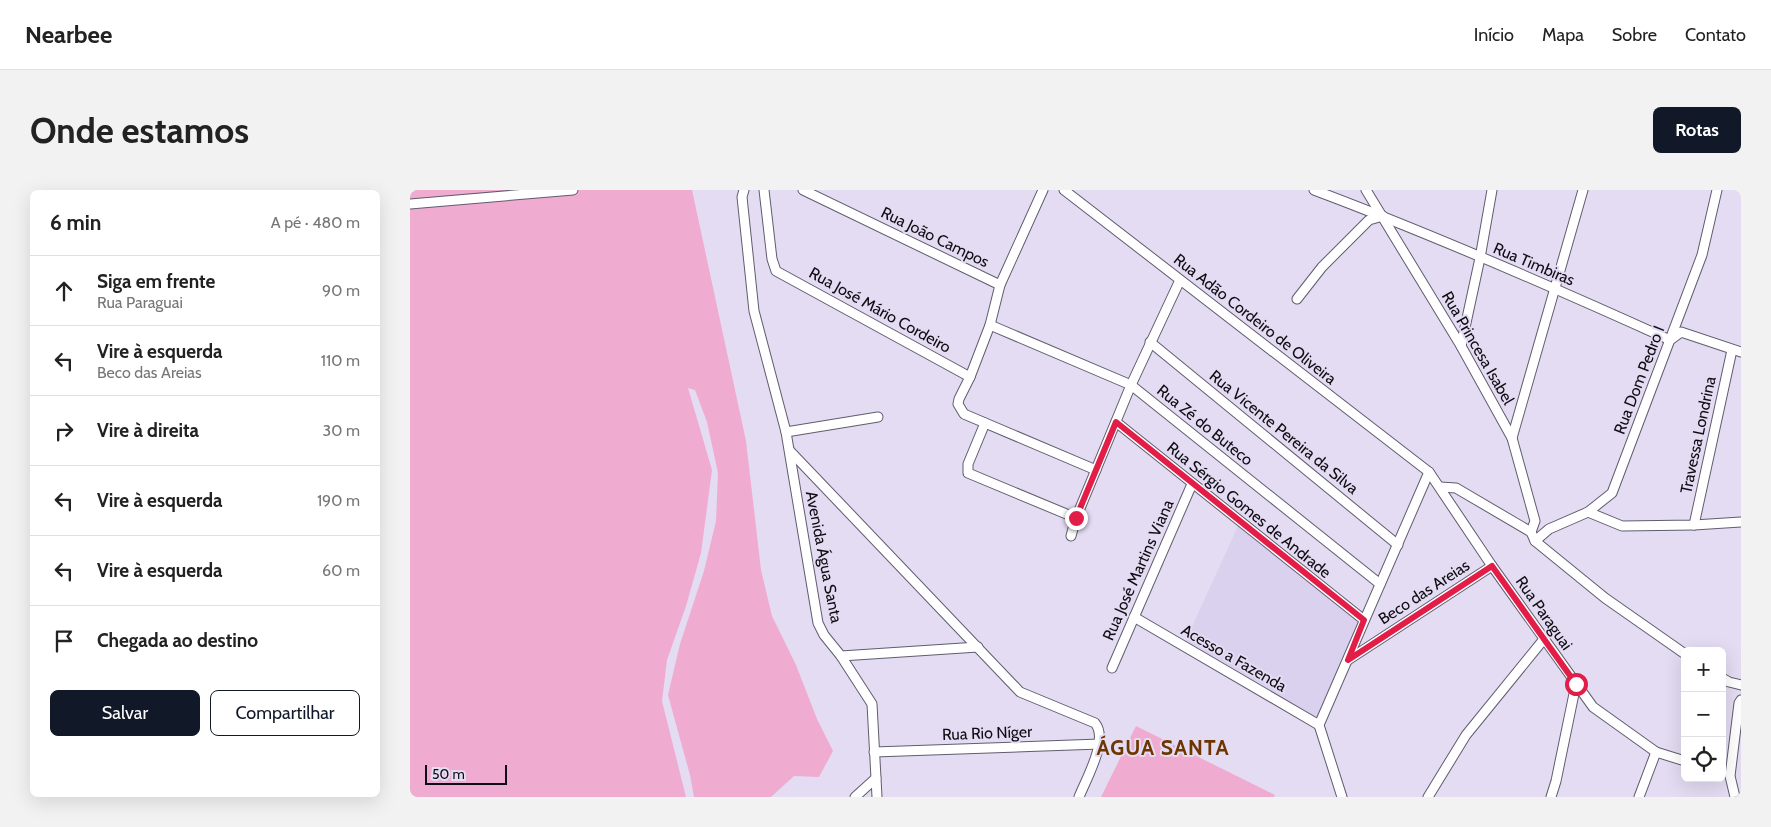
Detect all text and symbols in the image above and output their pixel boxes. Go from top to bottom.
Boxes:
text: Nearbee [25,20,112,49]
text: Início [1474,24,1514,46]
text: Mapa [1542,24,1584,46]
text: Sobre [1612,24,1657,46]
text: Contato [1685,24,1746,46]
button: Rotas [1653,107,1741,153]
text: Onde estamos [30,109,249,152]
street label: Rua João Campos [878,203,992,272]
text: 6 min [50,210,101,235]
text: A pé · 480 m [271,213,360,232]
street label: Rua Timbiras [1490,238,1578,290]
street label: Rua Adão Cordeiro de Oliveira [1170,250,1340,388]
street label: Rua José Mário Cordeiro [806,263,954,357]
text: Siga em frente [97,270,215,293]
icon: ahead [50,277,78,305]
text: 90 m [322,281,360,300]
street label: Rua Princesa Isabel [1438,288,1518,408]
text: Rua Paraguai [97,293,183,312]
street label: Rua Dom Pedro I [1610,323,1668,437]
text: Vire à esquerda [97,340,223,363]
icon: left [50,347,78,375]
text: 110 m [321,351,360,370]
text: Beco das Areias [97,363,202,382]
street label: Rua Vicente Pereira da Silva [1206,366,1362,498]
street label: Travessa Londrina [1676,374,1720,495]
street label: Rua Zé do Buteco [1153,381,1257,470]
icon: right [50,417,78,445]
text: Vire à direita [97,419,199,442]
text: 30 m [323,421,360,440]
street label: Rua Sérgio Gomes de Andrade [1163,438,1335,582]
icon: left [50,487,78,515]
text: Vire à esquerda [97,489,223,512]
street label: Avenida Água Santa [802,489,846,625]
text: 190 m [317,491,360,510]
street label: Rua José Martins Viana [1098,496,1178,643]
route end [1065,507,1088,530]
street label: Beco das Areias [1375,555,1473,628]
icon: left [50,557,78,585]
text: Vire à esquerda [97,559,223,582]
text: 60 m [322,561,360,580]
street label: Rua Paraguai [1512,572,1576,654]
street label: Acesso a Fazenda [1178,620,1290,696]
icon: arrive [50,627,78,655]
text: Chegada ao destino [97,629,258,652]
map controls [1681,647,1726,782]
button: + [1681,647,1726,692]
route start [1565,673,1588,696]
button: Salvar [50,690,200,736]
button: Compartilhar [210,690,360,736]
button: − [1681,692,1726,737]
street label: Rua Rio Níger [942,722,1033,744]
district label: ÁGUA SANTA [1096,735,1230,760]
button: locate [1681,737,1726,782]
scale bar [425,762,508,785]
text: 50 m [432,765,465,783]

